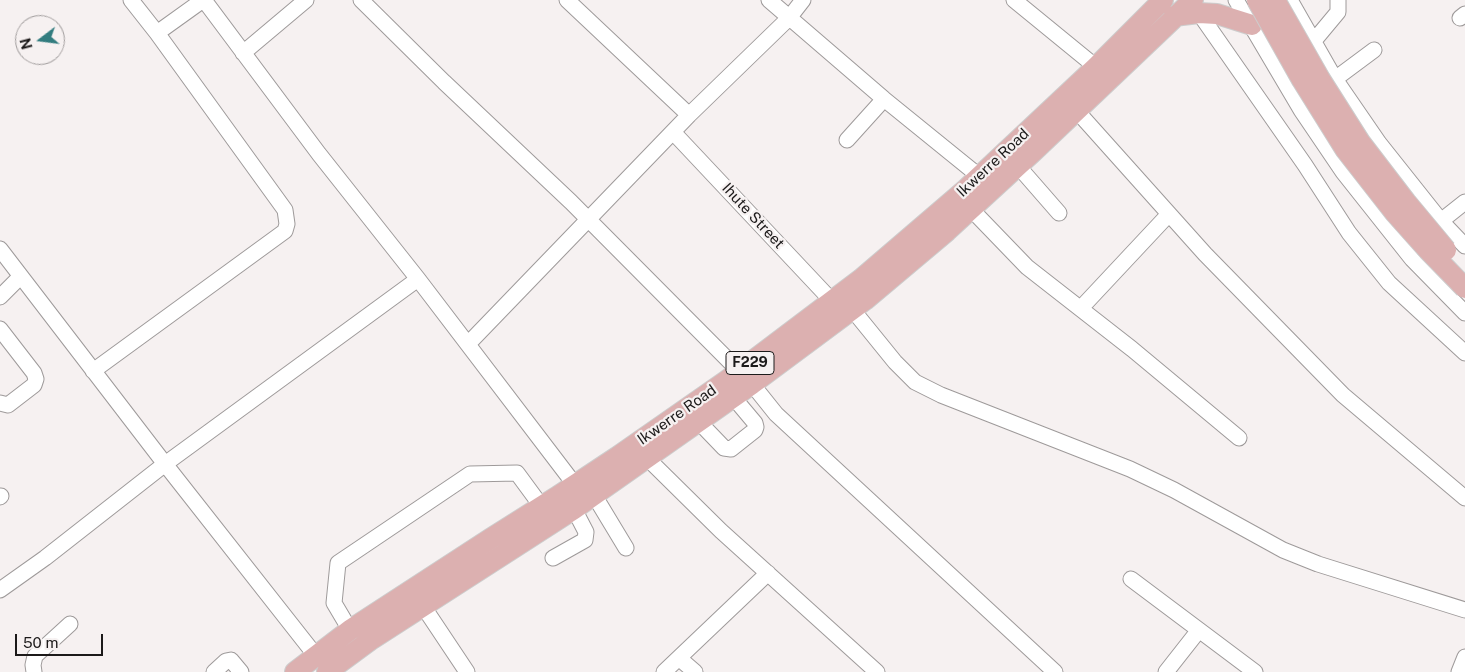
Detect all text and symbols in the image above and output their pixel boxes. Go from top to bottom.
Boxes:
north arrow [15,15,65,65]
text: N [17,36,36,51]
street label: Ikwerre Road [953,125,1033,201]
street label: Ihute Street [718,179,788,253]
road number: F229 [726,352,774,374]
street label: Ikwerre Road [634,381,720,449]
scale bar [18,624,105,656]
text: 50 m [23,634,58,651]

